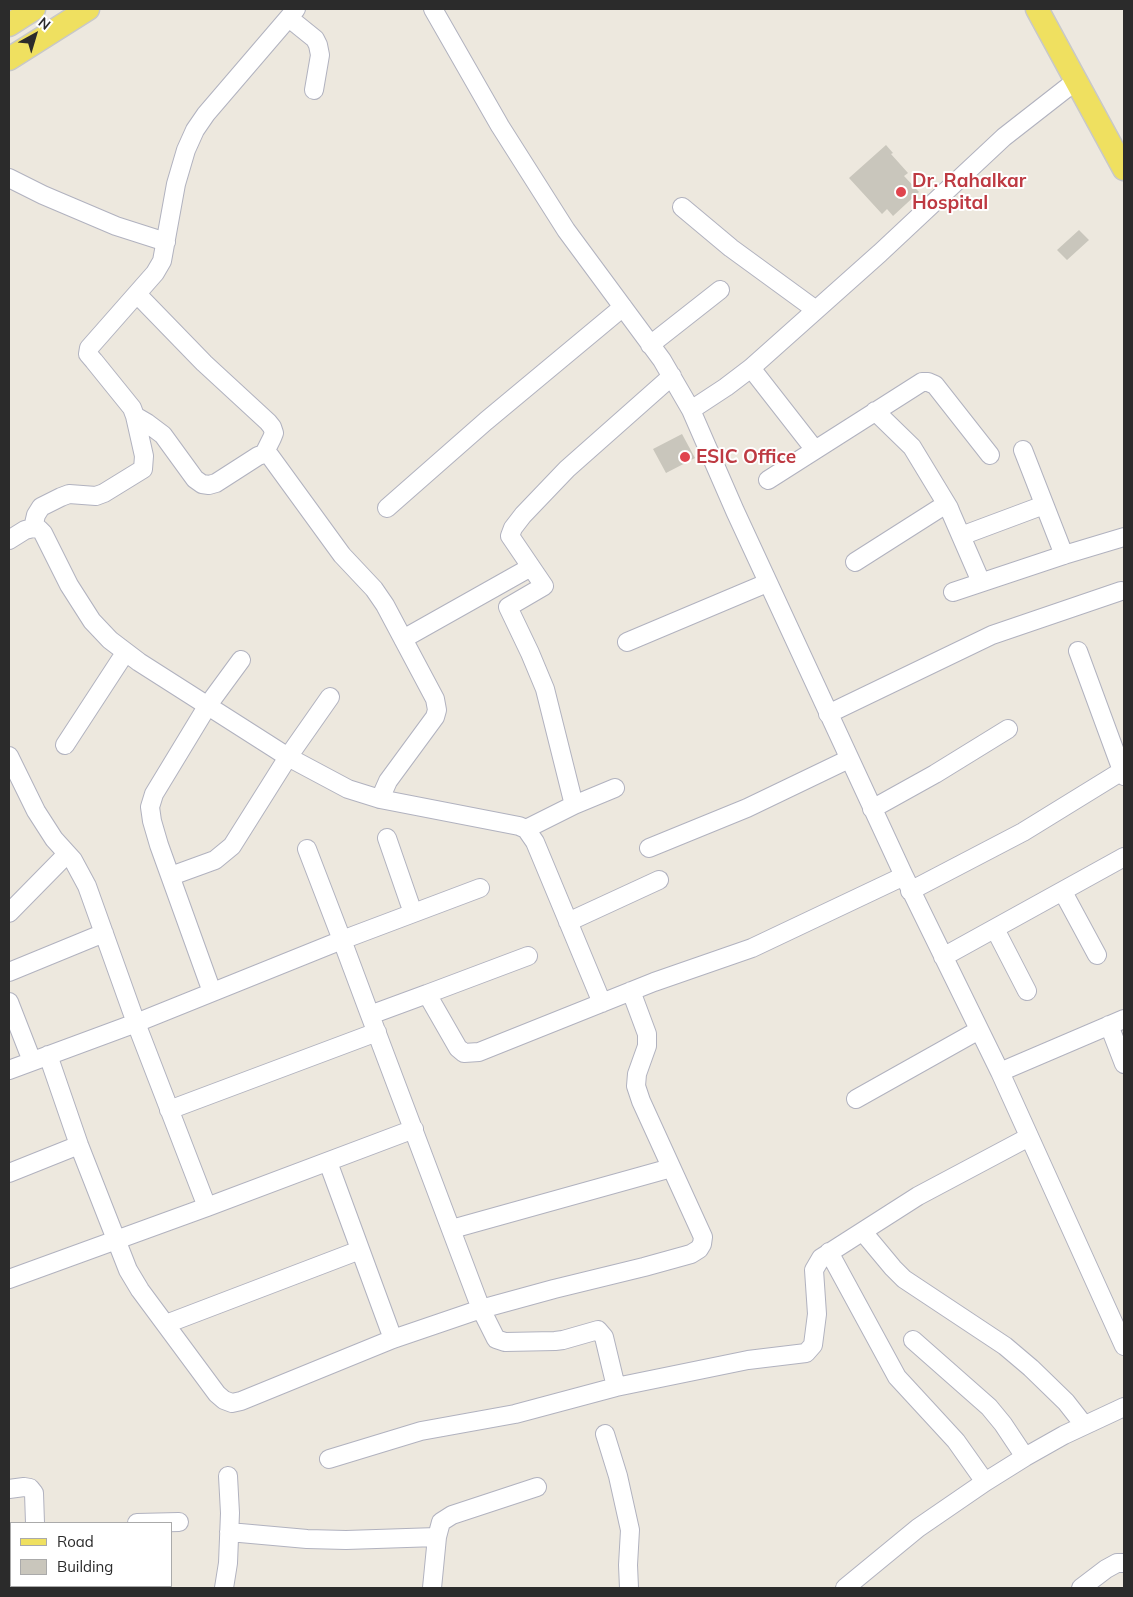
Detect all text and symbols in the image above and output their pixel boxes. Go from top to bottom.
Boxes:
north arrow [10,10,60,60]
text: N [35,13,54,34]
place label: Dr. Rahalkar Hospital [912,170,1026,214]
marker: Dr. Rahalkar Hospital [894,185,908,199]
place label: ESIC Office [696,446,796,468]
marker: ESIC Office [678,450,692,464]
legend [10,1522,172,1587]
text: Road [57,1532,94,1551]
text: Building [57,1557,113,1576]

